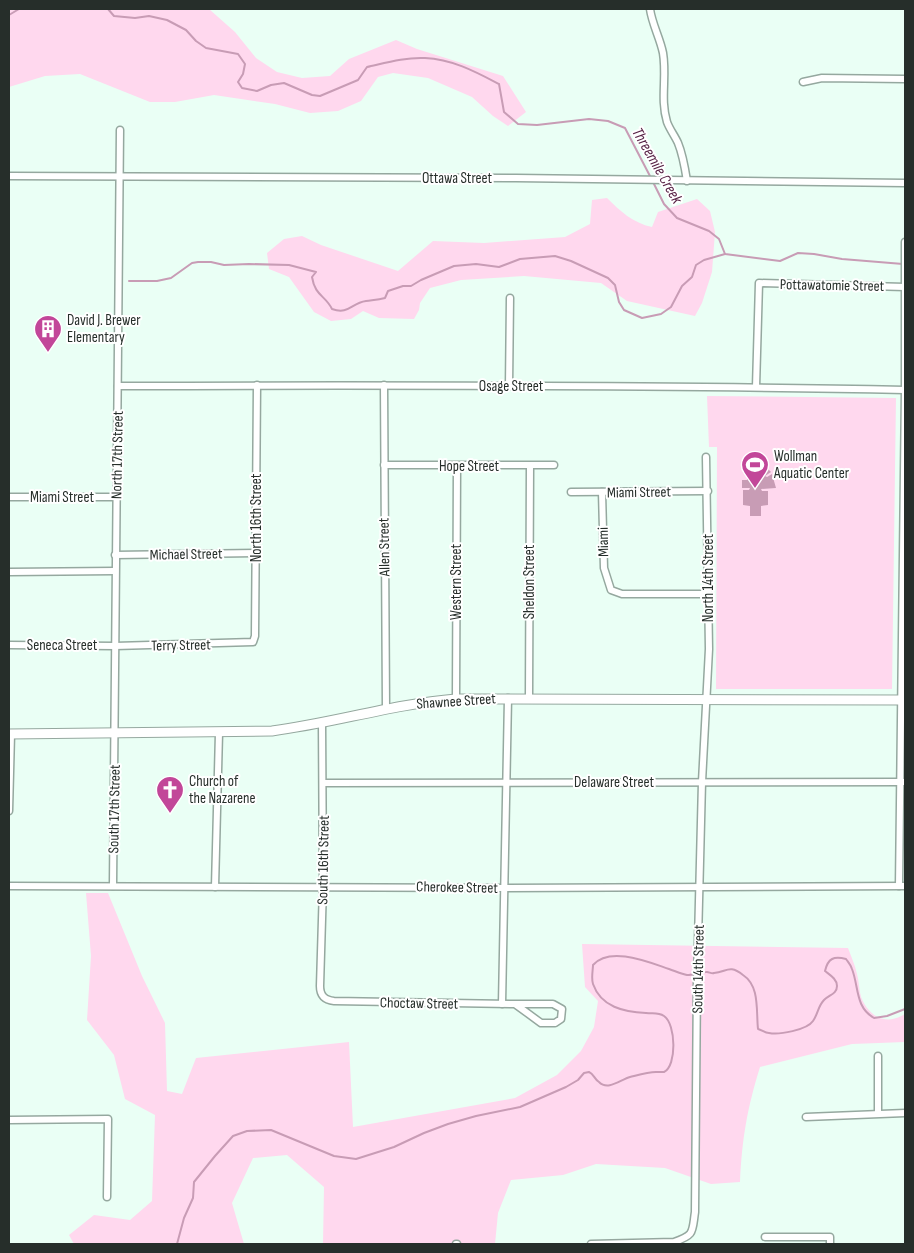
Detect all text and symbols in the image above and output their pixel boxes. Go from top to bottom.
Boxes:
water label: Threemile Creek [627,124,687,208]
street label: Ottawa Street [422,169,493,188]
street label: Pottawatomie Street [780,275,885,296]
place label: David J. Brewer Elementary [67,311,141,347]
building icon: David J. Brewer Elementary [33,314,63,353]
street label: Osage Street [479,377,544,396]
street label: North 17th Street [107,410,128,499]
place label: Wollman Aquatic Center [773,447,850,483]
sports icon: Wollman Aquatic Center [740,450,770,489]
street label: Hope Street [439,457,499,476]
street label: North 16th Street [247,473,266,562]
street label: Miami Street [607,482,672,503]
street label: Miami Street [30,488,94,507]
street label: Allen Street [374,517,395,577]
street label: Miami [594,527,613,557]
street label: North 14th Street [699,533,718,622]
street label: Western Street [447,543,466,620]
street label: Michael Street [149,544,223,565]
street label: Sheldon Street [520,544,539,619]
street label: Terry Street [151,635,211,656]
street label: Seneca Street [27,636,98,655]
street label: Shawnee Street [416,689,497,714]
street label: South 17th Street [104,764,125,854]
place label: Church of the Nazarene [189,772,256,808]
street label: Delaware Street [574,773,654,792]
church icon: Church of the Nazarene [155,775,185,814]
street label: South 16th Street [313,815,334,905]
street label: Cherokee Street [416,877,498,898]
street label: South 14th Street [688,924,709,1014]
street label: Choctaw Street [380,993,459,1014]

